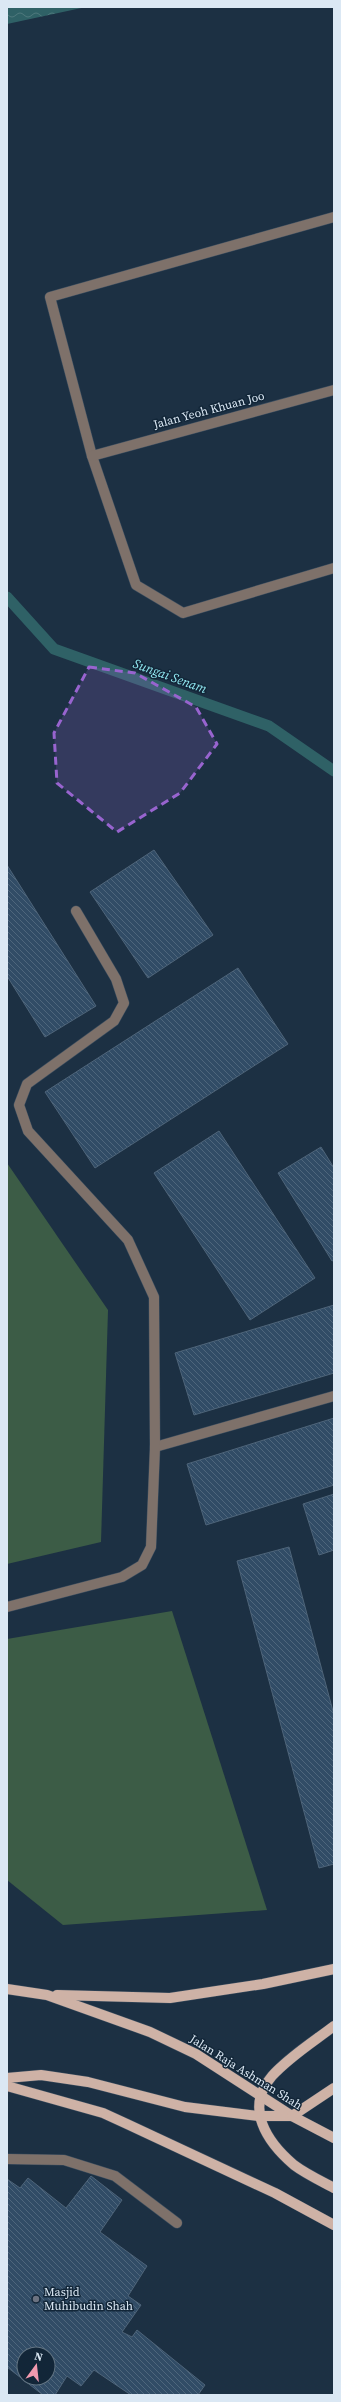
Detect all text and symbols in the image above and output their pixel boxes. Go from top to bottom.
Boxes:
street label: Jalan Yeoh Khuan Joo [151,387,267,433]
water label: Sungai Senam [131,655,209,697]
street label: Jalan Raja Ashman Shah [186,2030,305,2113]
place label: Masjid Muhibudin Shah [44,2284,133,2314]
marker: Masjid Muhibudin Shah [31,2294,41,2304]
north arrow [16,2346,56,2386]
text: N [33,2349,44,2365]

